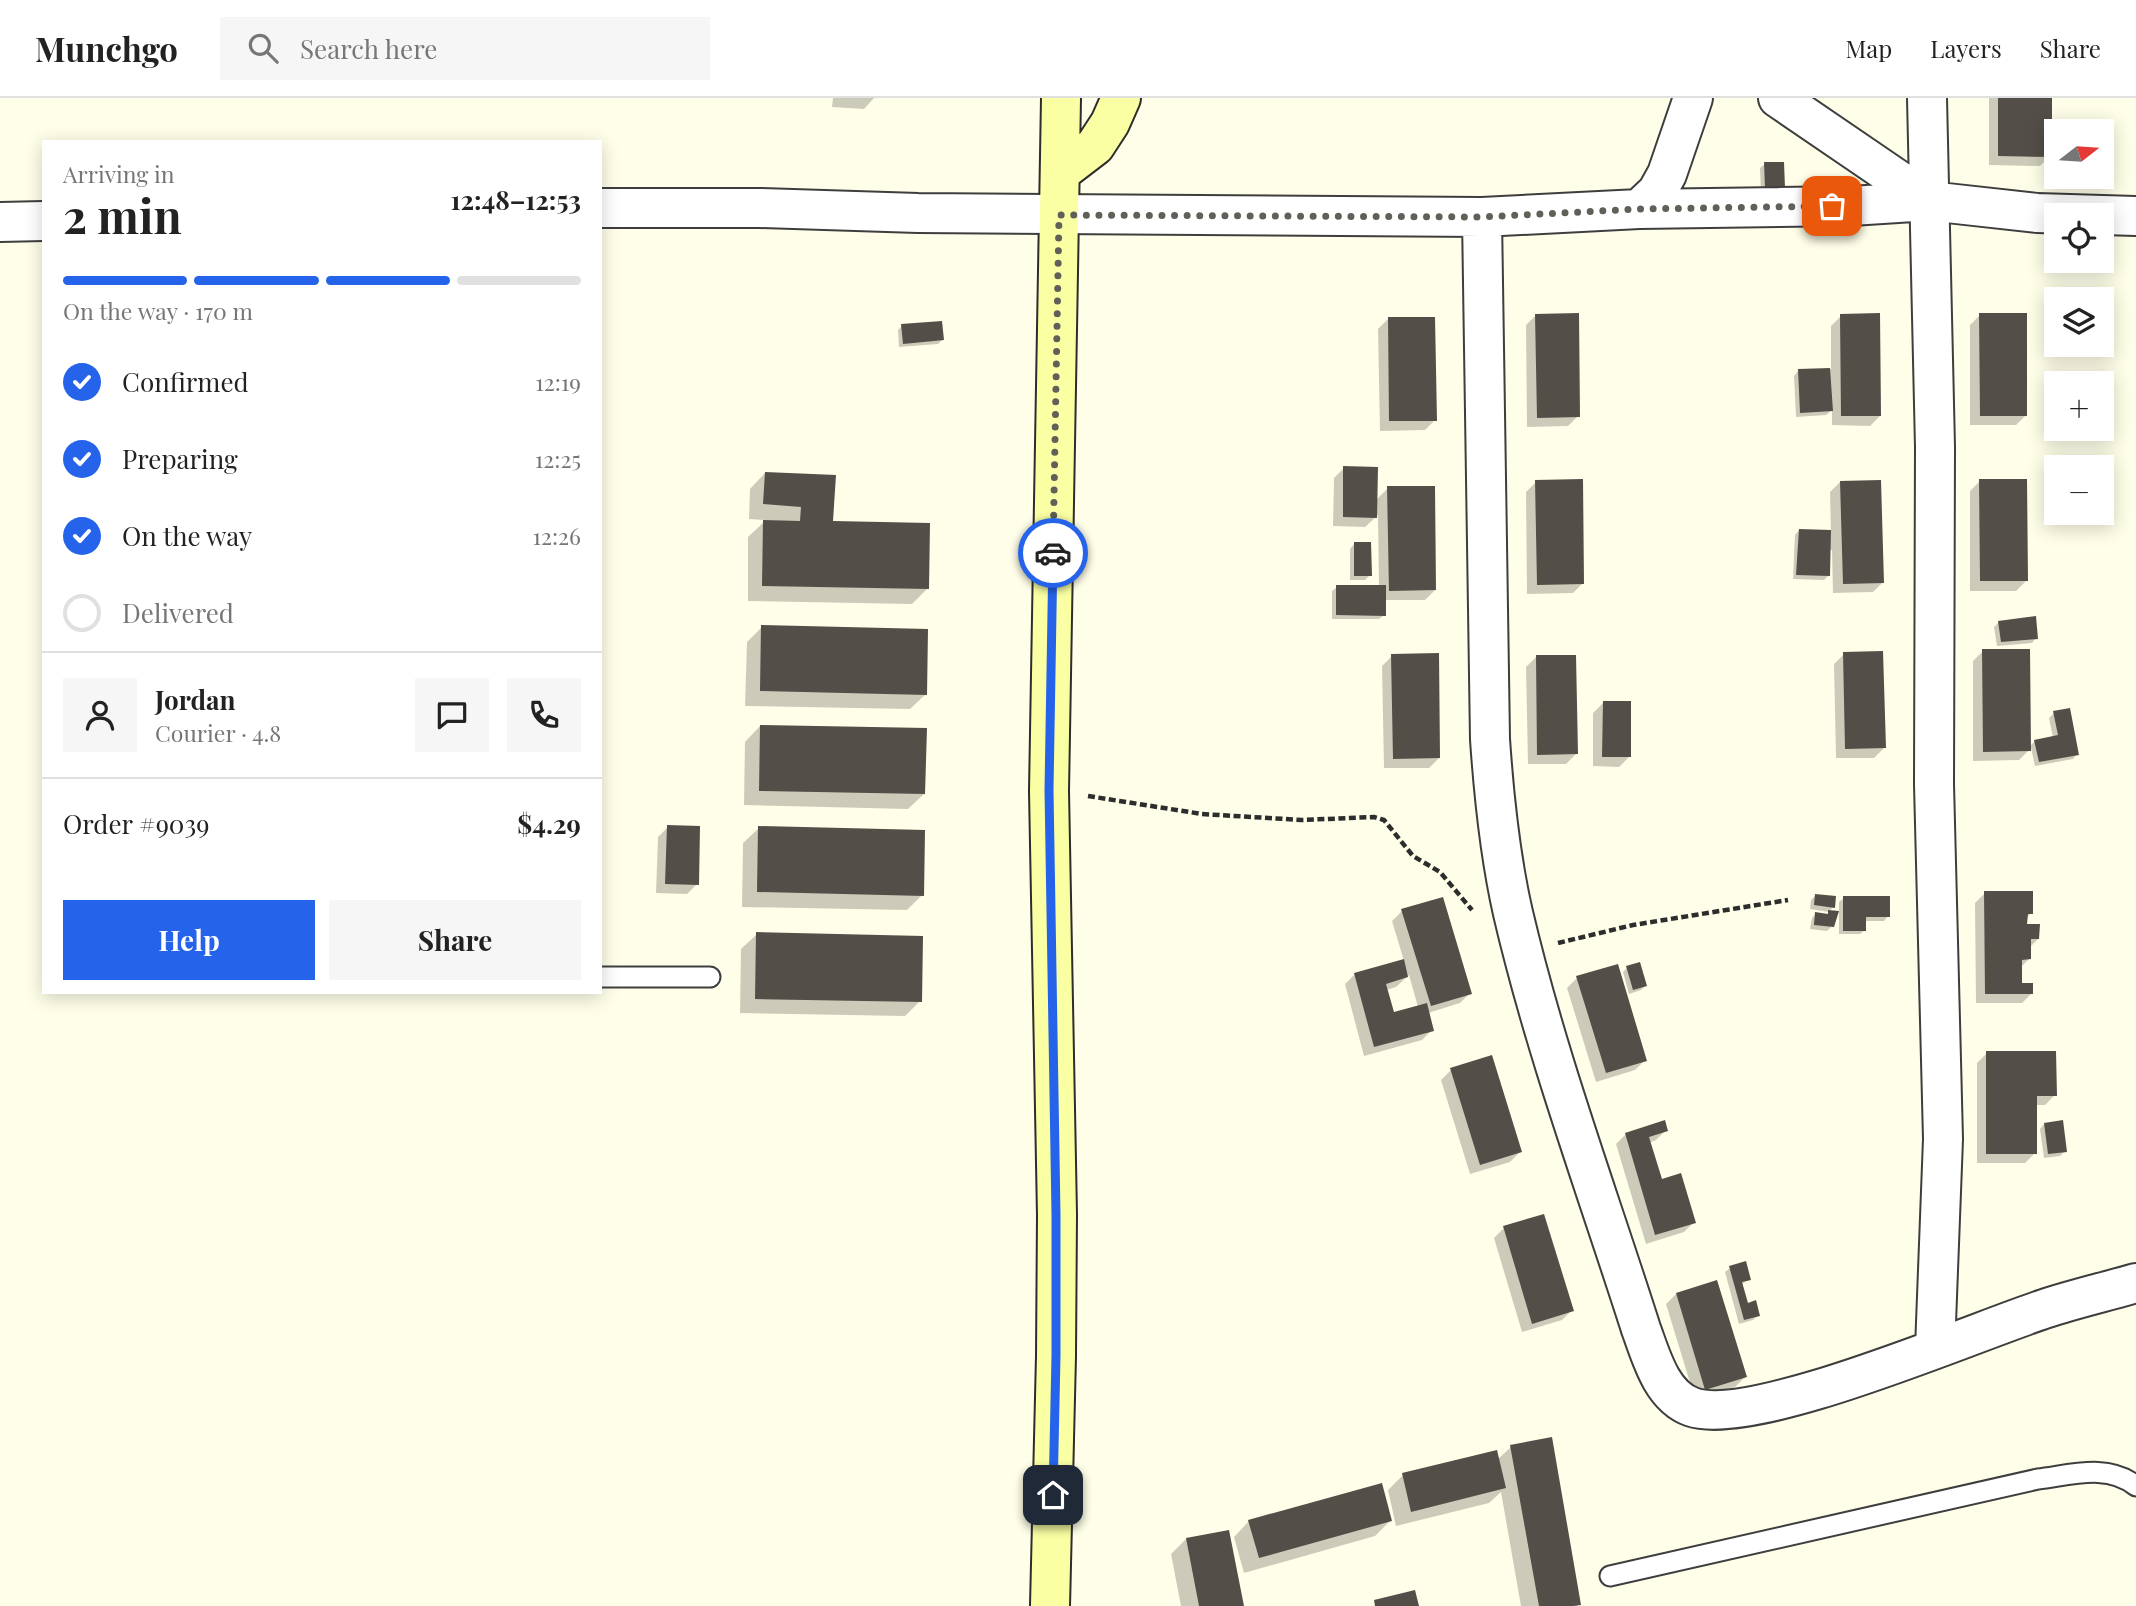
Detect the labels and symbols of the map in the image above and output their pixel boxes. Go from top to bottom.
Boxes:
north arrow [2044,119,2114,189]
pin [1802,176,1862,236]
courier [1018,518,1088,588]
pin [1023,1465,1083,1525]

